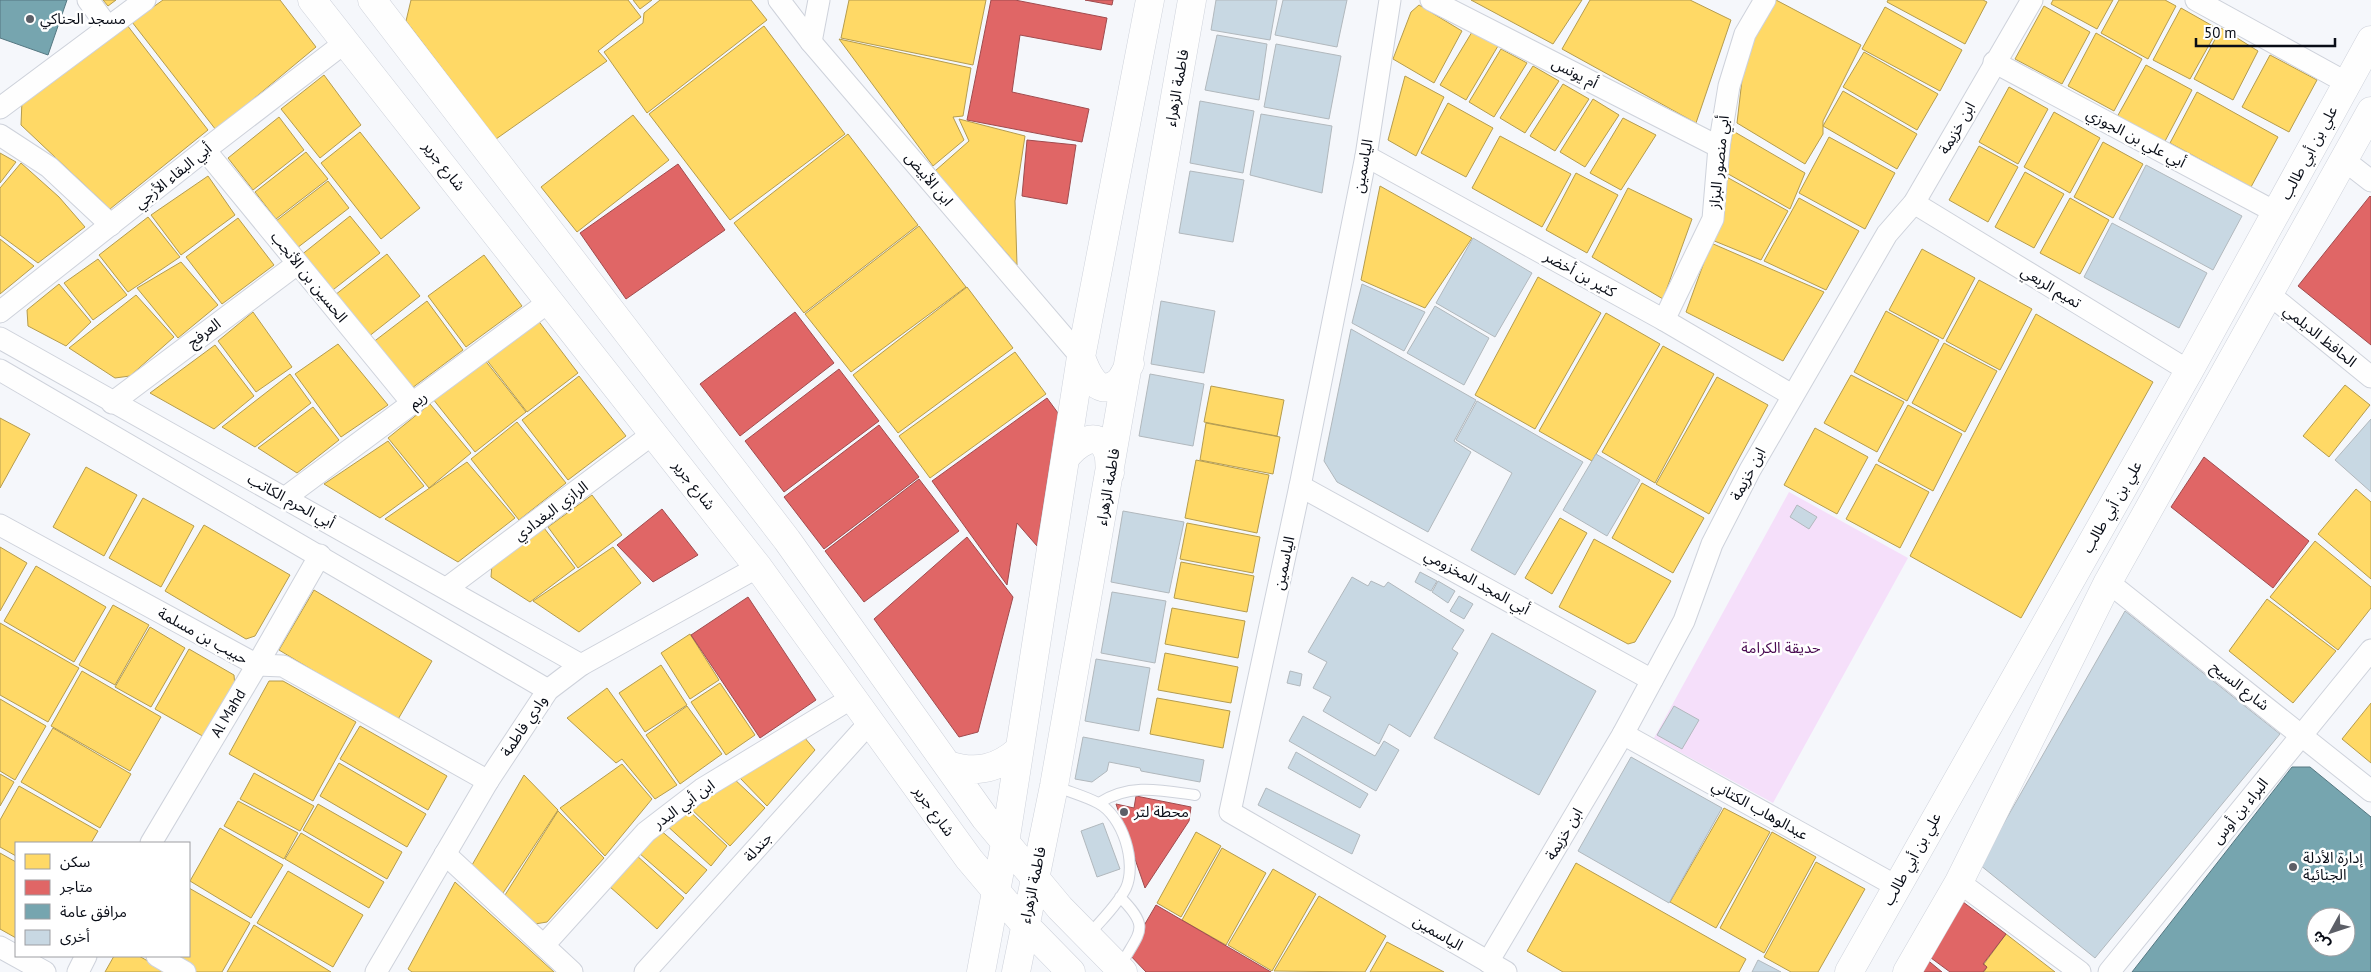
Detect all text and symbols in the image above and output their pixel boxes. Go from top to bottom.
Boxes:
place label: مسجد الحناكي [40,9,126,30]
marker: مسجد الحناكي [24,13,36,25]
scale bar [2196,15,2335,47]
text: 50 m [2204,23,2237,42]
street label: فاطمة الزهراء [1160,48,1193,128]
street label: أم يونس [1548,53,1602,94]
street label: ابن خزيمة [1934,98,1979,157]
street label: علي بن أبي طالب [2276,102,2344,204]
street label: أبي علي بن الجوزي [2082,103,2189,174]
street label: أبي منصور البزاز [1704,114,1735,211]
street label: شارع جرير [416,136,470,196]
street label: الياسمين [1348,137,1377,194]
street label: أبي البقاء الأزجي [130,138,217,215]
street label: ابن الأبيض [901,148,957,210]
street label: الحسين بن الأنجب [267,227,352,326]
street label: كثير بن أخضر [1540,246,1620,301]
street label: تميم الربعي [2016,261,2085,314]
street label: الحافظ الديلمي [2278,300,2361,373]
street label: العرفج [183,314,226,354]
street label: ريم [405,387,432,414]
street label: ابن خزيمة [1726,444,1769,504]
street label: فاطمة الزهراء [1091,447,1124,527]
street label: شارع جرير [666,455,720,515]
street label: علي بن أبي طالب [2077,457,2148,558]
street label: أبي الحرم الكاتب [243,469,338,535]
street label: الرازي البغدادي [510,477,593,547]
street label: الياسمين [1269,534,1298,591]
street label: أبي المجد المخزومي [1420,545,1533,621]
street label: حبيب بن مسلمة [155,603,252,668]
park label: حديقة الكرامة [1741,638,1821,657]
street label: شارع السيح [2206,657,2273,717]
street label: Al Mahd [206,685,250,741]
street label: وادي فاطمة [496,691,553,761]
street label: البراء بن أوس [2207,774,2272,847]
street label: ابن أبي البدر [648,775,720,835]
street label: عبدالوهاب الكتاني [1708,775,1812,846]
street label: شارع جرير [907,781,959,842]
place label: محطة لتر [1133,802,1189,821]
street label: ابن خزيمة [1541,804,1586,863]
marker: محطة لتر [1118,806,1130,818]
street label: علي بن أبي طالب [1878,808,1947,910]
street label: جندلة [739,828,776,865]
legend [15,842,190,957]
street label: فاطمة الزهراء [1015,845,1050,925]
place label: إدارة الأدلة الجنائية [2303,848,2364,884]
text: سكن [60,852,91,871]
marker: إدارة الأدلة الجنائية [2287,861,2299,873]
text: متاجر [59,877,93,896]
text: مرافق عامة [60,902,127,922]
north arrow [2306,907,2356,957]
street label: الياسمين [1410,911,1467,954]
text: أخرى [60,927,90,946]
text: ش [2308,927,2334,953]

